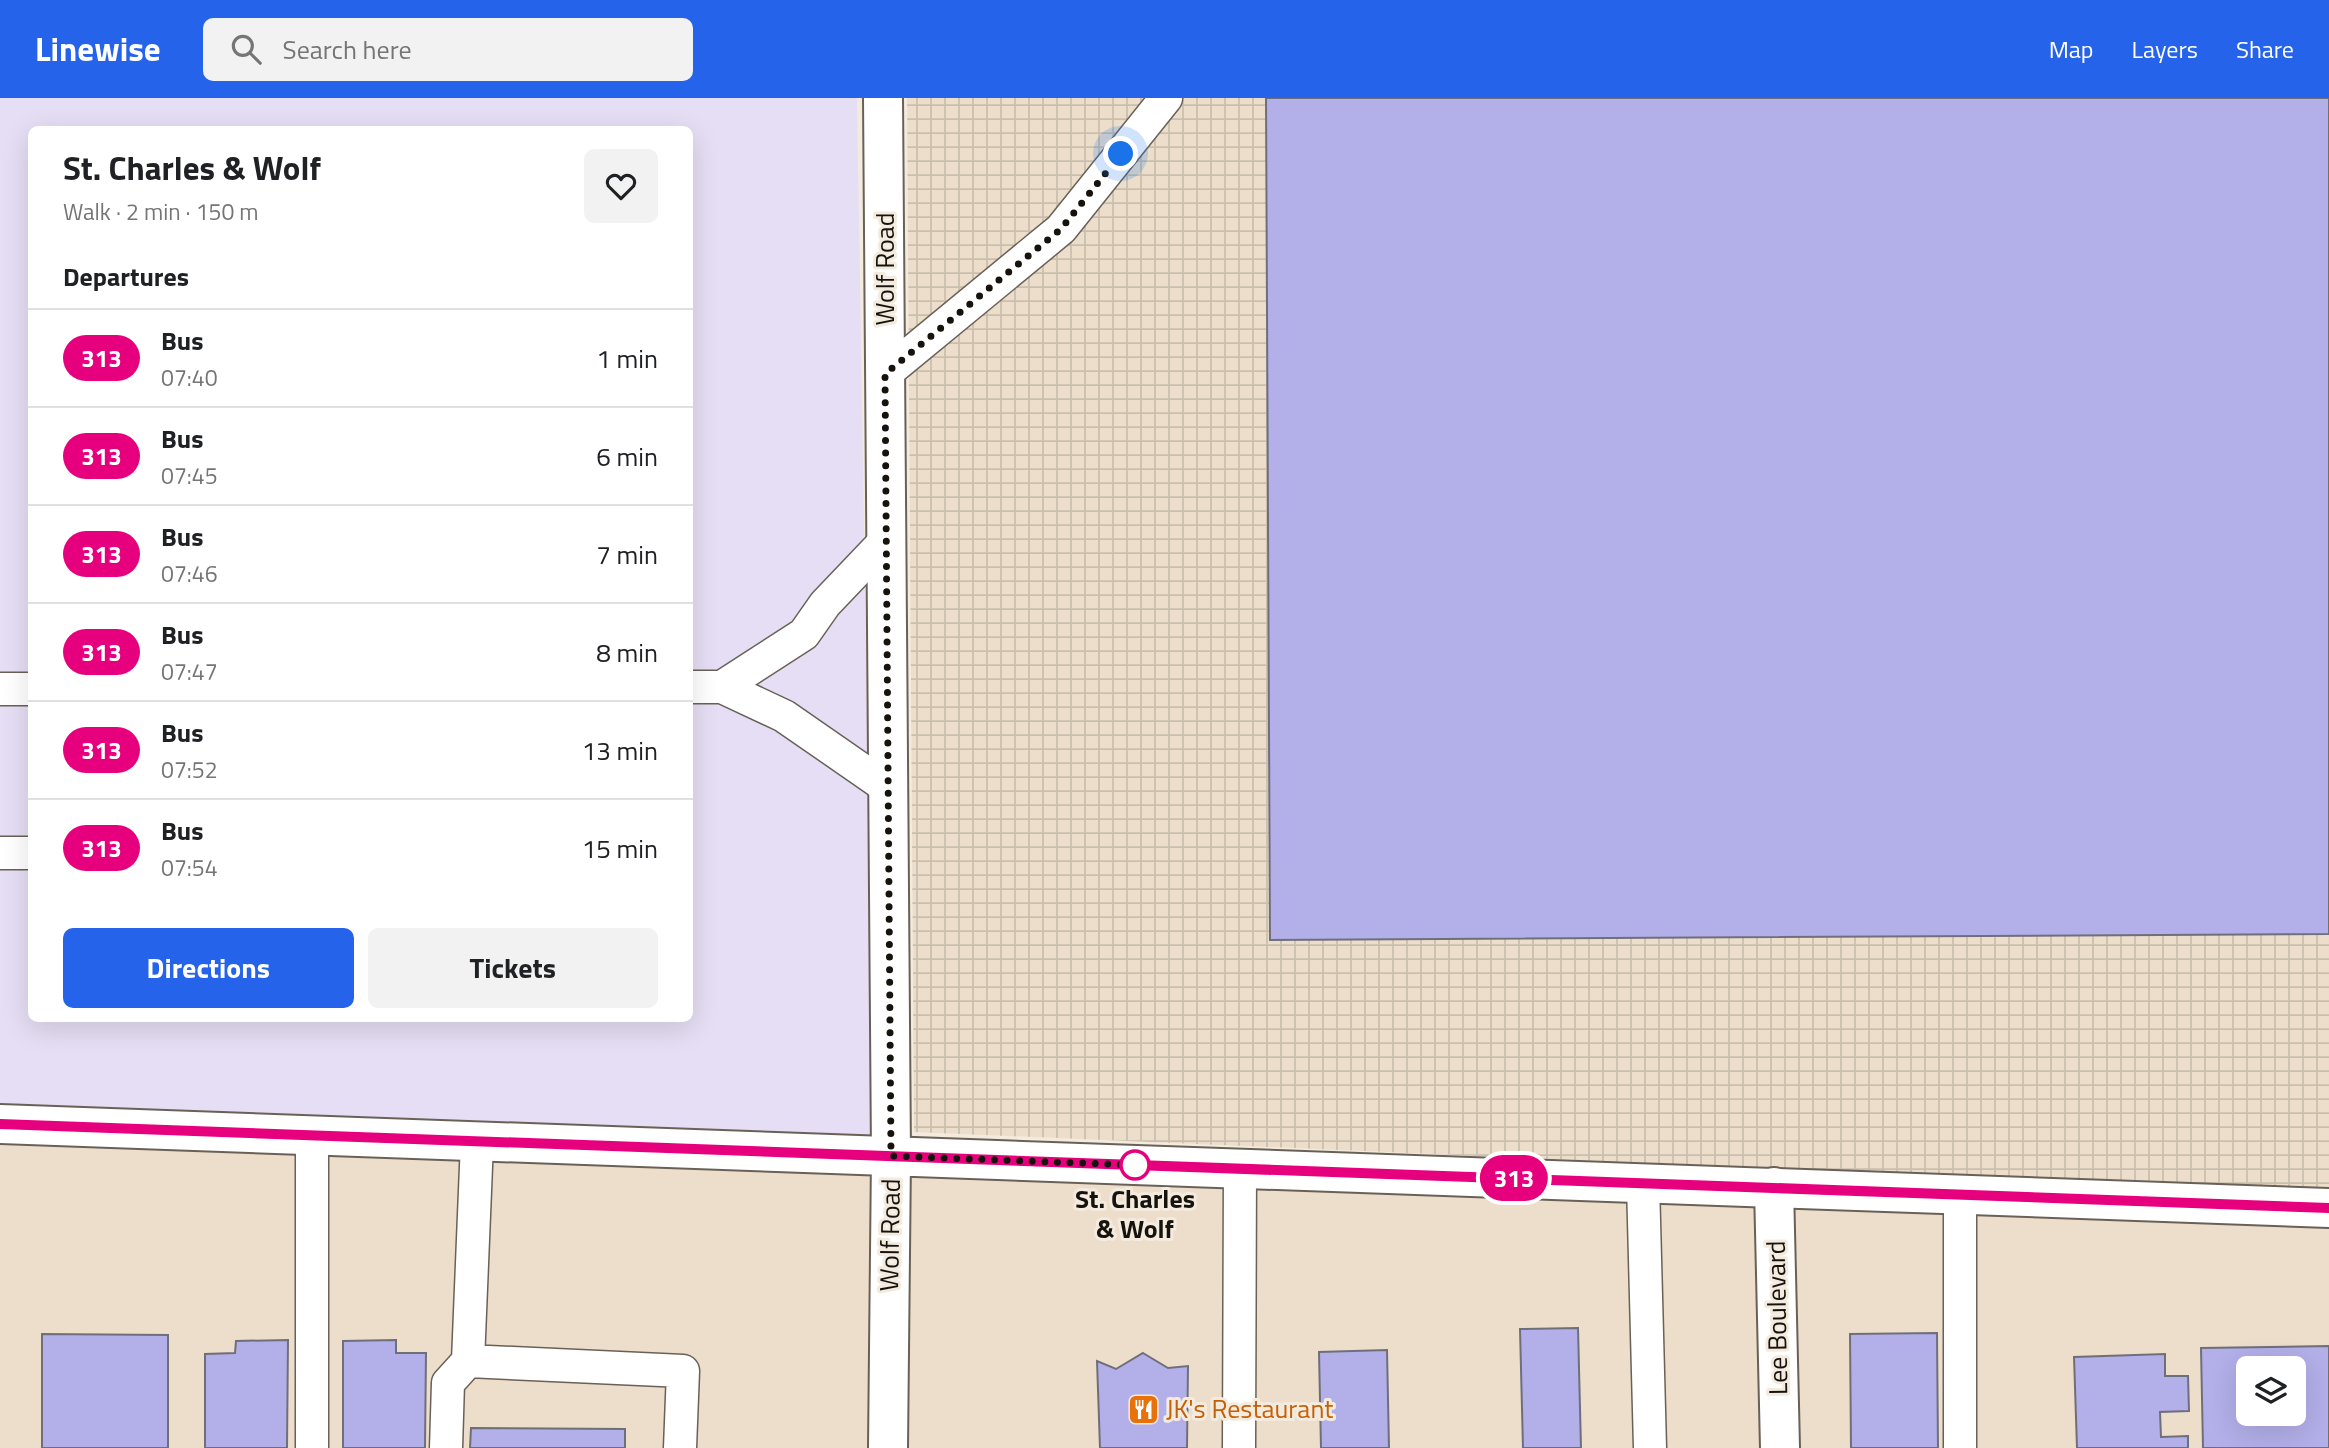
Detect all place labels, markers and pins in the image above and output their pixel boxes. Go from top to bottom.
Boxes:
marker: St. Charles & Wolf [1120,1150,1150,1180]
place label: St. Charles & Wolf [1075,1179,1195,1248]
place label: JK's Restaurant [1166,1389,1333,1428]
restaurant icon: JK's Restaurant [1126,1392,1160,1426]

